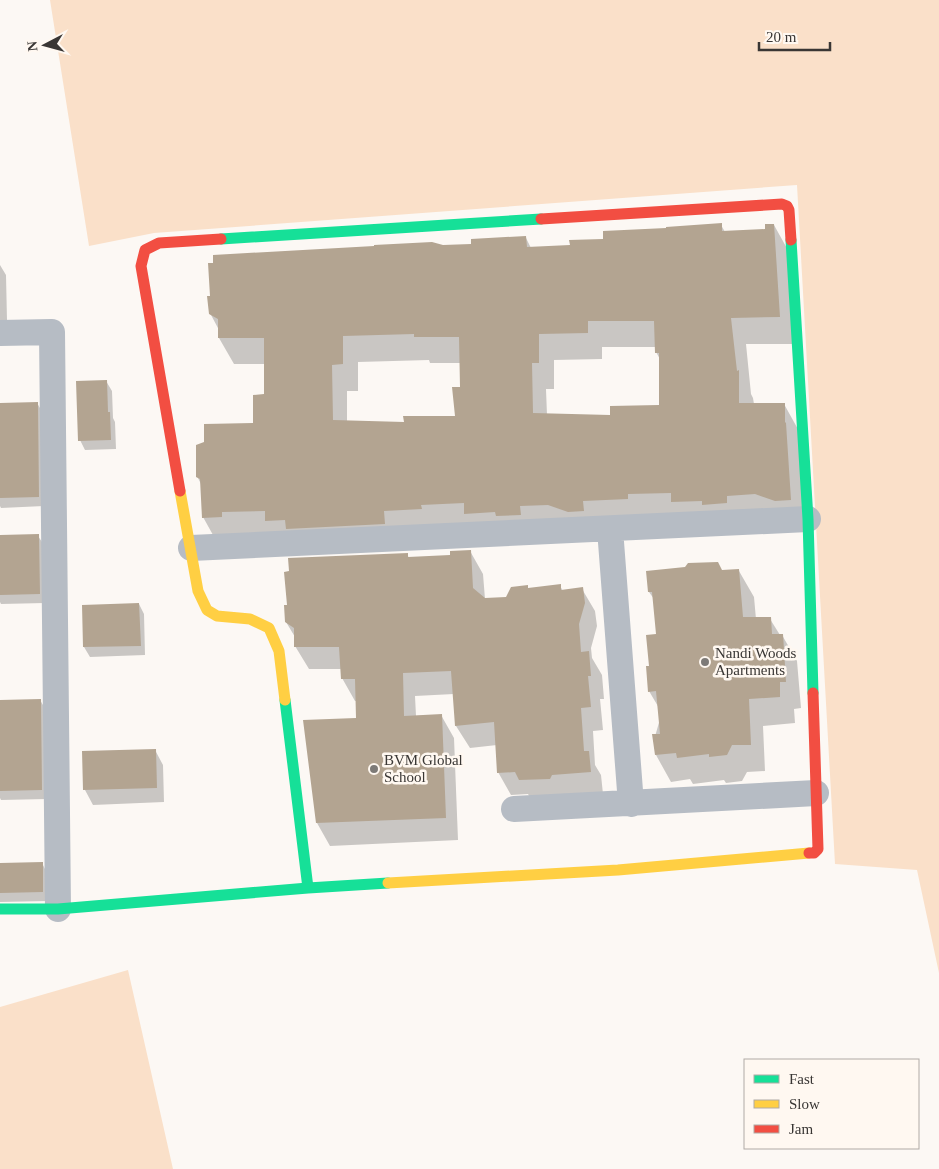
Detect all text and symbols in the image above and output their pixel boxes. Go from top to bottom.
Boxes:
north arrow [20,20,70,70]
scale bar [759,20,830,52]
text: 20 m [766,29,797,45]
text: N [25,40,41,52]
place label: Nandi Woods Apartments [715,645,797,678]
marker: Nandi Woods Apartments [699,656,711,668]
place label: BVM Global School [384,752,463,785]
marker: BVM Global School [368,763,380,775]
legend [744,1059,919,1149]
text: Fast [789,1071,815,1087]
text: Slow [789,1096,820,1112]
text: Jam [789,1121,813,1137]

